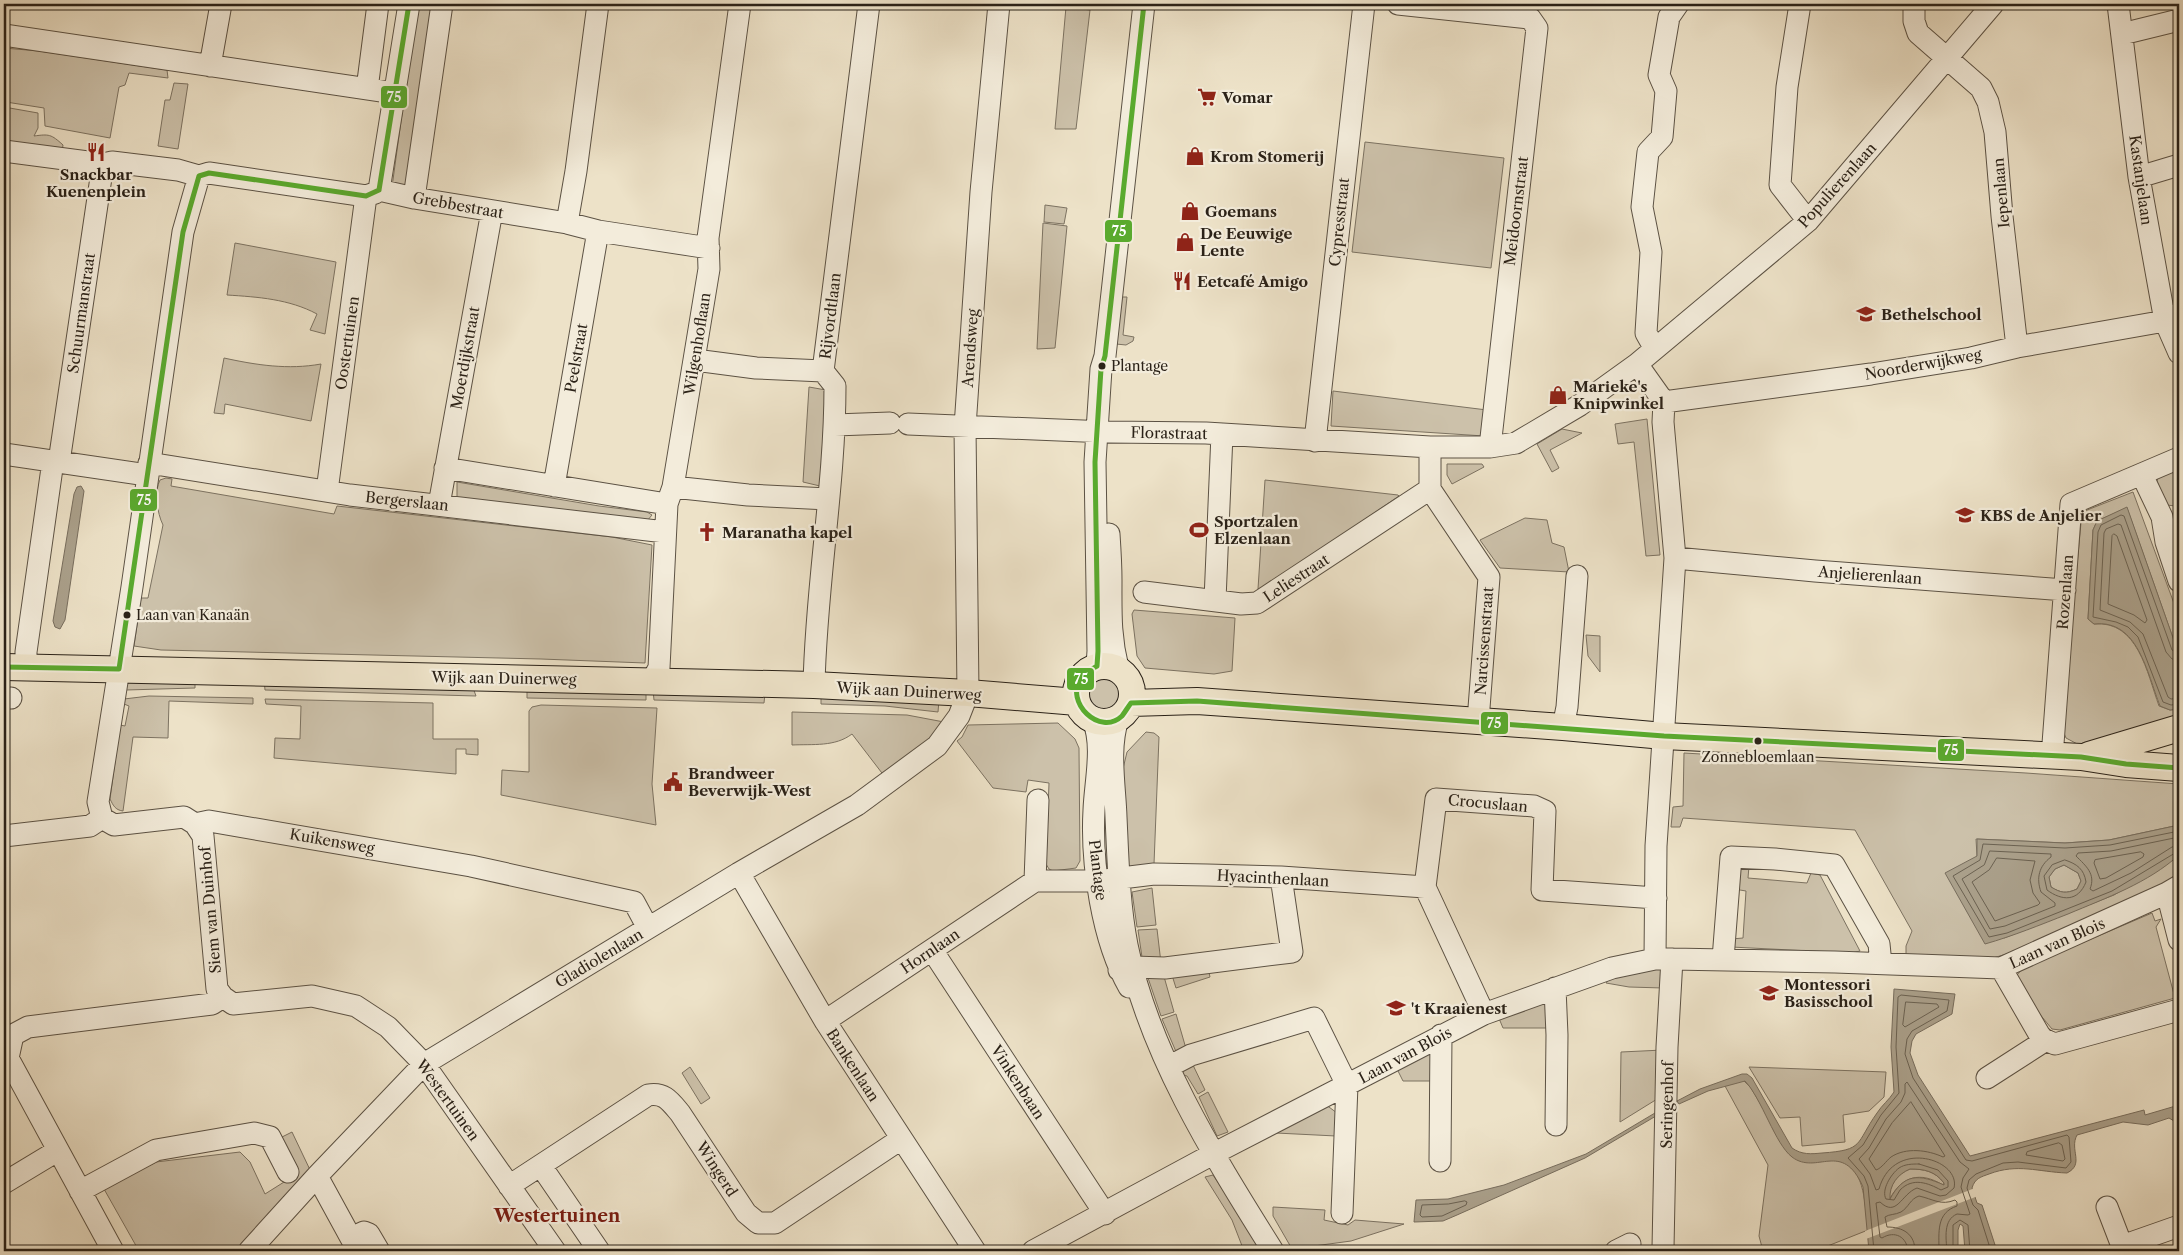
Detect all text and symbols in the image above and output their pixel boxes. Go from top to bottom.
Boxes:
line badge: 75 [380,85,408,109]
supermarket icon: Vomar [1196,86,1218,108]
text: 75 [387,88,402,106]
place label: Vomar [1221,88,1273,107]
street label: Kastanjelaan [2125,134,2157,227]
street label: Populierenlaan [1794,138,1881,232]
restaurant icon: Snackbar Kuenenplein [85,141,107,163]
shop icon: Krom Stomerij [1184,145,1206,167]
place label: Krom Stomerij [1210,147,1324,166]
street label: Meidoornstraat [1500,155,1532,267]
street label: Iepenlaan [1988,156,2014,229]
place label: Snackbar Kuenenplein [46,165,147,201]
street label: Cypresstraat [1325,176,1353,267]
street label: Grebbestraat [411,188,506,222]
shop icon: Goemans [1179,200,1201,222]
place label: Goemans [1205,202,1277,221]
line badge: 75 [1104,219,1133,243]
text: 75 [1112,222,1127,240]
place label: De Eeuwige Lente [1200,224,1292,260]
shop icon: De Eeuwige Lente [1174,231,1196,253]
street label: Schuurmanstraat [63,251,99,374]
restaurant icon: Eetcafé Amigo [1171,270,1193,292]
street label: Rijvordtlaan [815,271,845,360]
place label: Eetcafé Amigo [1197,272,1308,291]
street label: Wilgenhoflaan [679,290,715,398]
street label: Oostertuinen [331,294,363,391]
school or university icon: Bethelschool [1855,303,1877,325]
street label: Moerdijkstraat [447,304,484,411]
place label: Bethelschool [1881,305,1982,324]
street label: Arendsweg [958,308,982,389]
street label: Peelstraat [561,321,592,394]
street label: Noorderwijkweg [1863,344,1983,384]
place label: Plantage [1111,357,1168,375]
marker: Plantage [1097,361,1107,371]
place label: Marieke's Knipwinkel [1573,377,1664,413]
shop icon: Marieke's Knipwinkel [1547,384,1569,406]
street label: Florastraat [1131,423,1208,443]
street label: Bergerslaan [364,487,450,515]
line badge: 75 [129,488,158,512]
text: 75 [137,491,152,509]
school or university icon: KBS de Anjelier [1954,504,1976,526]
place label: KBS de Anjelier [1980,506,2102,525]
place label: Sportzalen Elzenlaan [1214,512,1299,548]
sports icon: Sportzalen Elzenlaan [1188,519,1210,541]
church icon: Maranatha kapel [696,521,718,543]
place label: Maranatha kapel [722,523,853,542]
street label: Leliestraat [1259,549,1333,606]
street label: Rozenlaan [2053,553,2077,630]
street label: Anjelierenlaan [1816,562,1923,588]
street label: Narcissenstraat [1471,586,1497,696]
place label: Laan van Kanaän [136,606,250,624]
marker: Laan van Kanaän [122,610,132,620]
street label: Wijk aan Duinerweg [430,667,577,689]
line badge: 75 [1066,667,1095,691]
text: 75 [1074,670,1089,688]
street label: Wijk aan Duinerweg [835,678,982,704]
line badge: 75 [1480,711,1509,735]
text: 75 [1487,714,1502,732]
marker: Zonnebloemlaan [1753,736,1763,746]
line badge: 75 [1937,738,1965,762]
text: 75 [1944,741,1959,759]
place label: Zonnebloemlaan [1701,748,1815,766]
place label: Brandweer Beverwijk-West [688,764,811,800]
public building icon: Brandweer Beverwijk-West [662,771,684,793]
street label: Crocuslaan [1447,790,1529,816]
street label: Kuikensweg [288,824,376,858]
street label: Plantage [1085,839,1111,901]
street label: Siem van Duinhof [195,844,225,974]
street label: Hyacinthenlaan [1216,866,1330,890]
street label: Laan van Blois [2006,913,2108,973]
street label: Gladiolenlaan [552,924,647,992]
street label: Hornlaan [897,924,964,978]
place label: Montessori Basisschool [1784,975,1873,1011]
school or university icon: Montessori Basisschool [1758,982,1780,1004]
school or university icon: 't Kraaienest [1385,997,1407,1019]
place label: 't Kraaienest [1411,999,1507,1018]
street label: Laan van Blois [1355,1023,1455,1087]
street label: Bankenlaan [822,1025,884,1106]
street label: Vinkenbaan [986,1040,1049,1123]
street label: Westertuinen [411,1055,484,1145]
street label: Seringenhof [1657,1060,1677,1149]
street label: Wingerd [692,1137,742,1200]
district label: Westertuinen [493,1205,621,1227]

